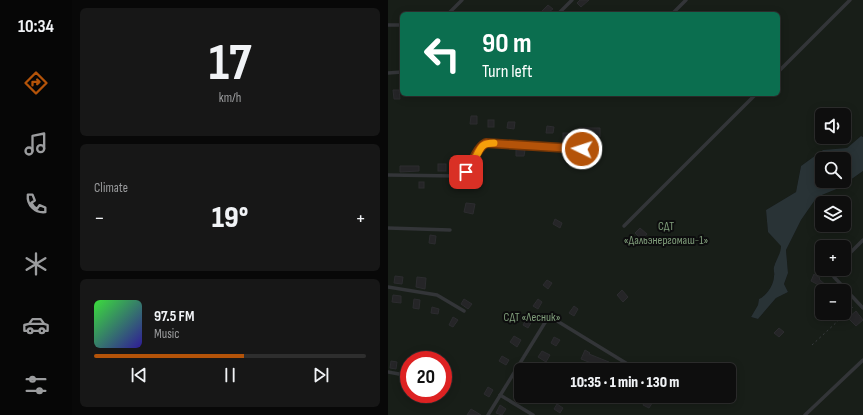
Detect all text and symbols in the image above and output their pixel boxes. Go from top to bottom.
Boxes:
text: 10:34 [18,16,54,37]
text: 90 m [482,27,532,60]
icon: left [416,28,468,80]
text: 17 [209,32,251,95]
text: Turn left [482,61,533,82]
icon: directions [22,69,50,97]
text: km/h [219,90,241,106]
map controls [815,108,851,320]
button: sound [815,108,851,144]
position arrow [561,128,603,170]
icon: music [22,130,50,158]
button: search [815,152,851,188]
pin [449,155,483,189]
icon: arrive [455,161,477,183]
text: Climate [94,180,128,196]
icon: phone [22,190,50,218]
button: layers [815,196,851,232]
text: 19° [212,200,248,236]
text: − [94,205,105,232]
text: + [355,205,366,232]
park label: СДТ «Дальэнергомаш-1» [624,219,708,248]
button: + [815,240,851,276]
icon: climate [22,250,50,278]
button: − [815,284,851,320]
text: 97.5 FM [154,307,194,326]
park label: СДТ «Лесник» [504,310,561,325]
icon: car [22,311,50,339]
text: Music [154,326,179,342]
speed limit sign: 20 [400,351,452,403]
icon: previous [128,364,150,386]
icon: pause [219,364,241,386]
icon: next [310,364,332,386]
icon: filters [22,371,50,399]
text: 10:35 · 1 min · 130 m [571,373,679,392]

